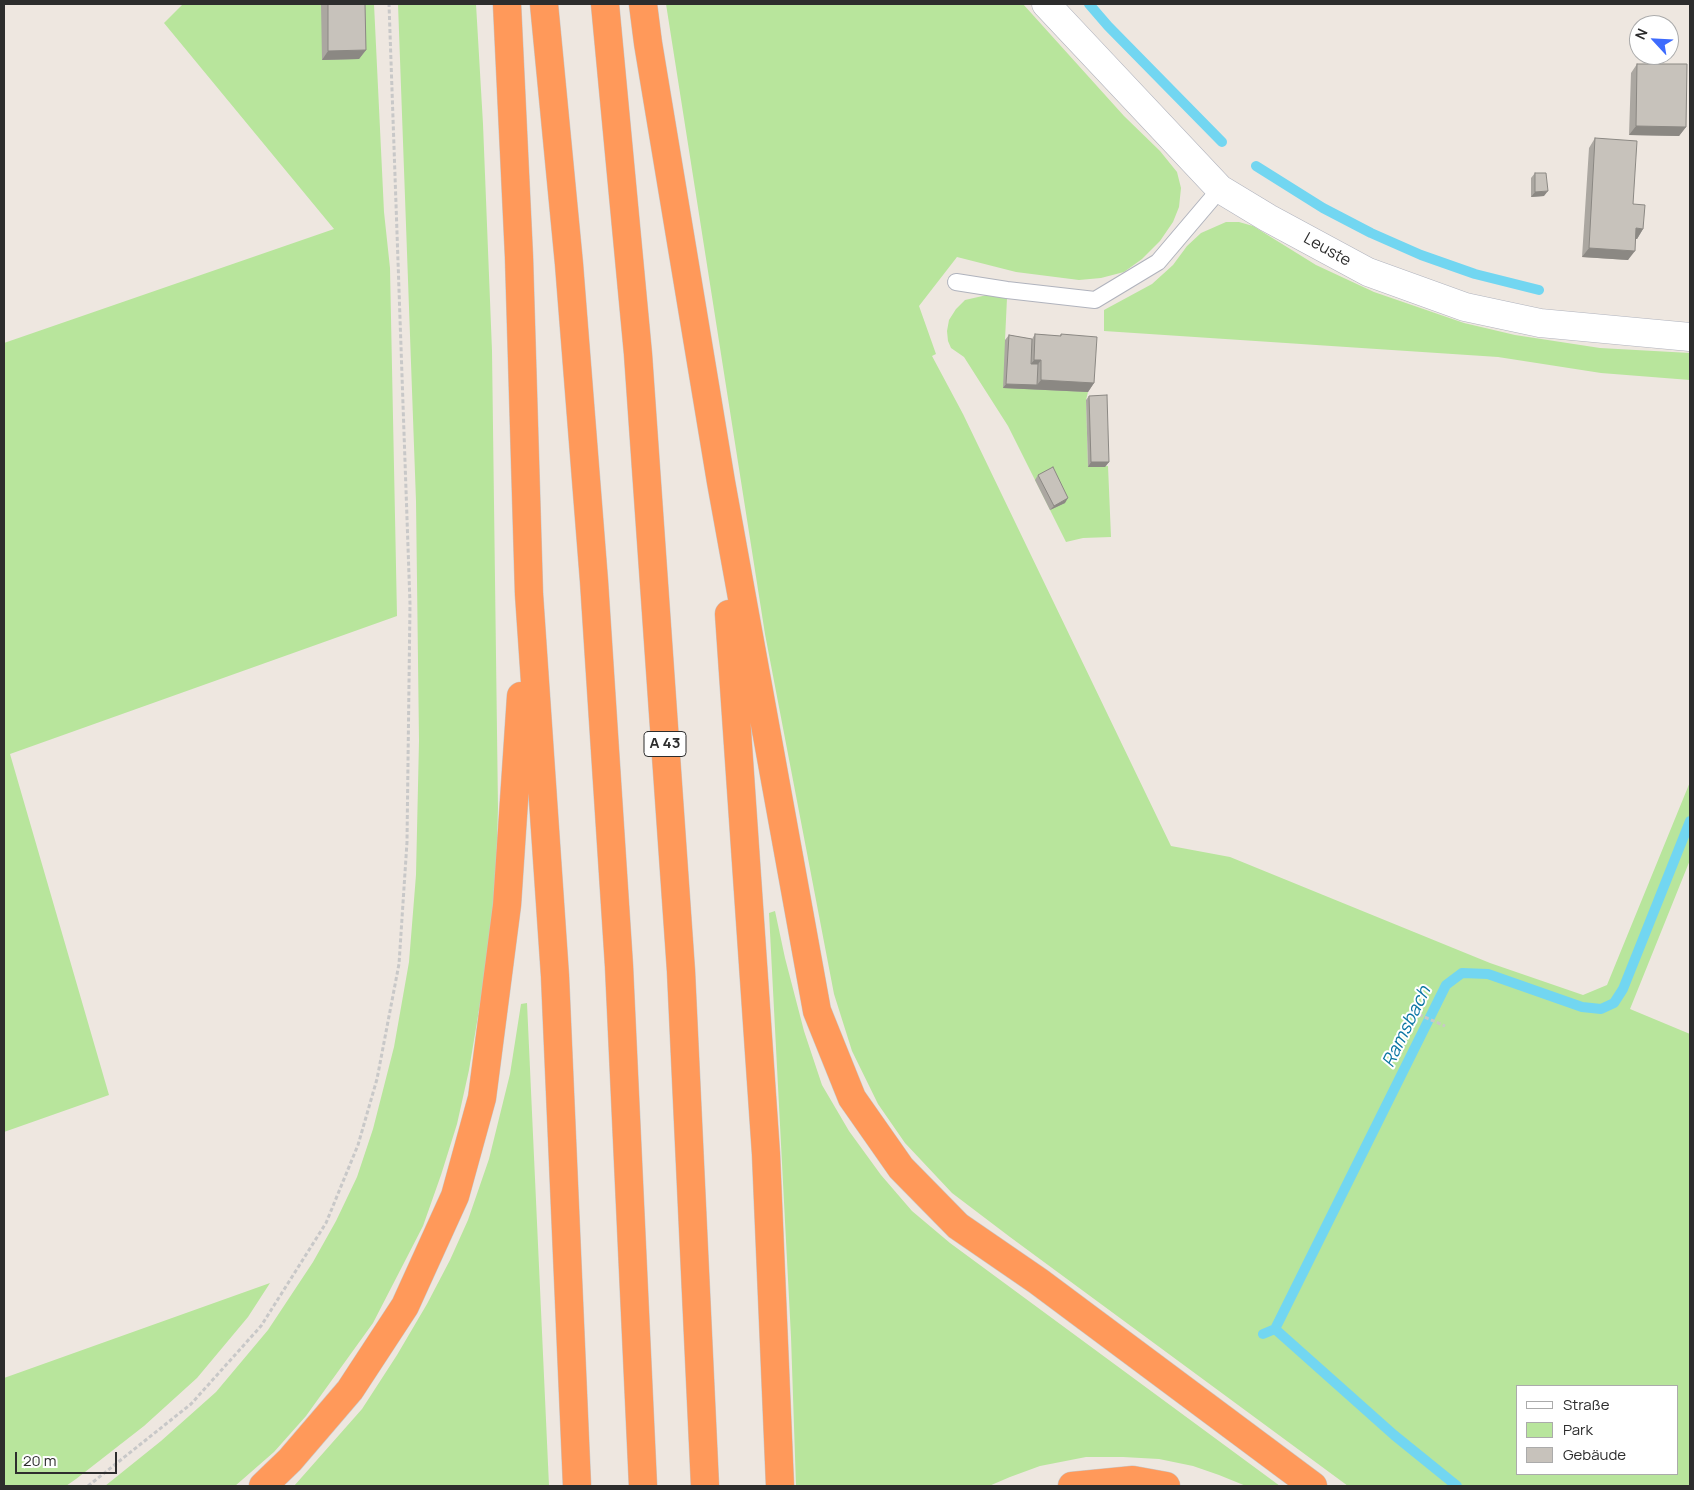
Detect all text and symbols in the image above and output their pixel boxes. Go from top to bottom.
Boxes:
north arrow [1629,15,1679,65]
text: N [1630,25,1652,42]
street label: Leuste [1300,229,1354,271]
road number: A 43 [644,732,686,756]
water label: Ramsbach [1378,983,1436,1071]
legend [1516,1385,1679,1475]
text: Straße [1563,1394,1609,1415]
text: Park [1563,1419,1593,1440]
scale bar [18,1442,120,1474]
text: Gebäude [1563,1444,1626,1465]
text: 20 m [23,1450,56,1471]

